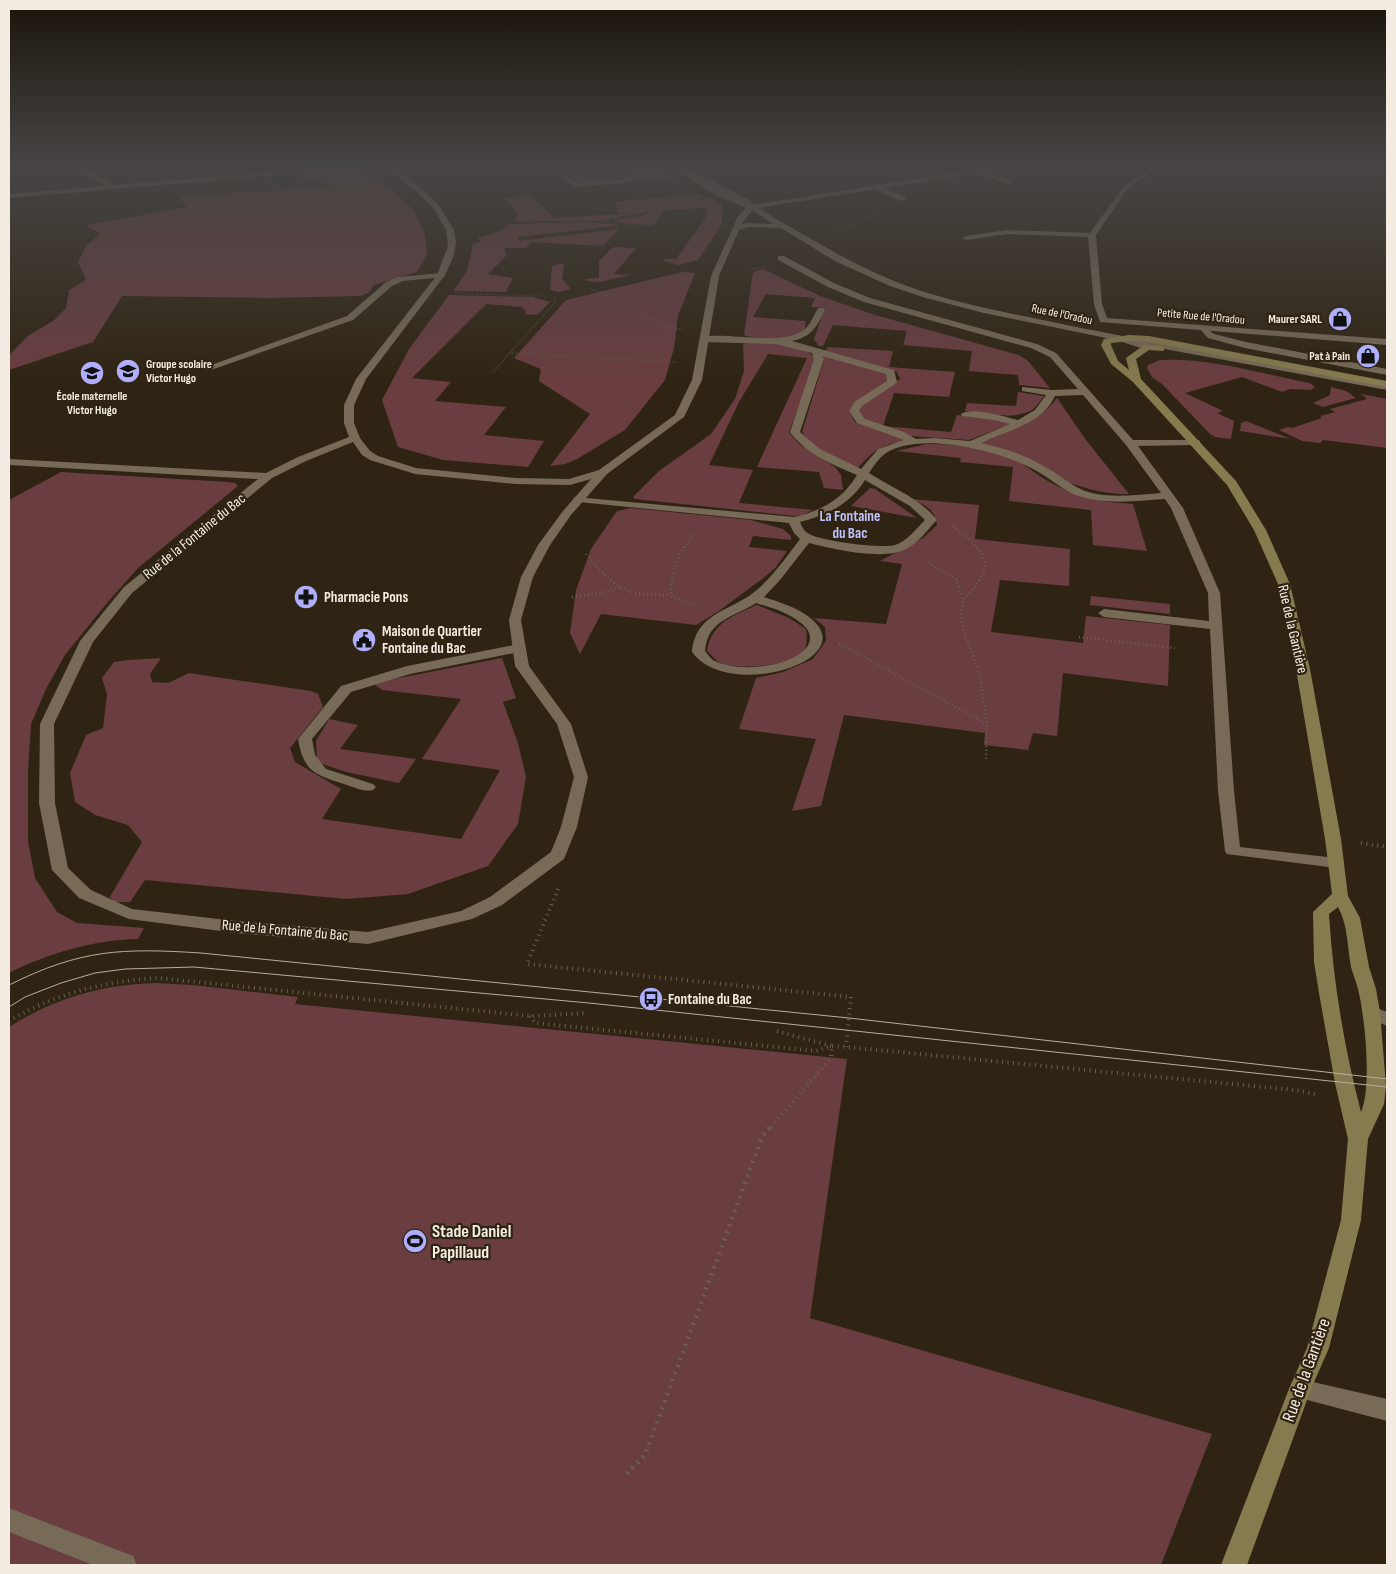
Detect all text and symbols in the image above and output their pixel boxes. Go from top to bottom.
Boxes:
street label: Rue de l'Oradou [1030,301,1094,328]
street label: Petite Rue de l'Oradou [1156,305,1245,328]
shop icon: Maurer SARL [1327,306,1353,332]
place label: Maurer SARL [1268,312,1322,327]
shop icon: Pat à Pain [1355,343,1381,369]
place label: Pat à Pain [1309,349,1350,364]
place label: Groupe scolaire Victor Hugo [146,357,212,386]
school or university icon: Groupe scolaire Victor Hugo [115,358,141,384]
school or university icon: École maternelle Victor Hugo [79,360,105,386]
place label: École maternelle Victor Hugo [57,389,127,418]
street label: Rue de la Fontaine du Bac [139,489,250,584]
district label: La Fontaine du Bac [820,507,880,543]
street label: Rue de la Gantière [1273,583,1312,675]
pharmacy icon: Pharmacie Pons [293,584,319,610]
place label: Pharmacie Pons [324,588,408,607]
place label: Maison de Quartier Fontaine du Bac [382,622,482,658]
public building icon: Maison de Quartier Fontaine du Bac [351,627,377,653]
street label: Rue de la Fontaine du Bac [221,916,349,945]
bus stop icon: Fontaine du Bac [638,986,664,1012]
place label: Fontaine du Bac [668,990,752,1009]
place label: Stade Daniel Papillaud [432,1221,511,1263]
sports icon: Stade Daniel Papillaud [402,1228,428,1254]
street label: Rue de la Gantière [1278,1316,1335,1425]

